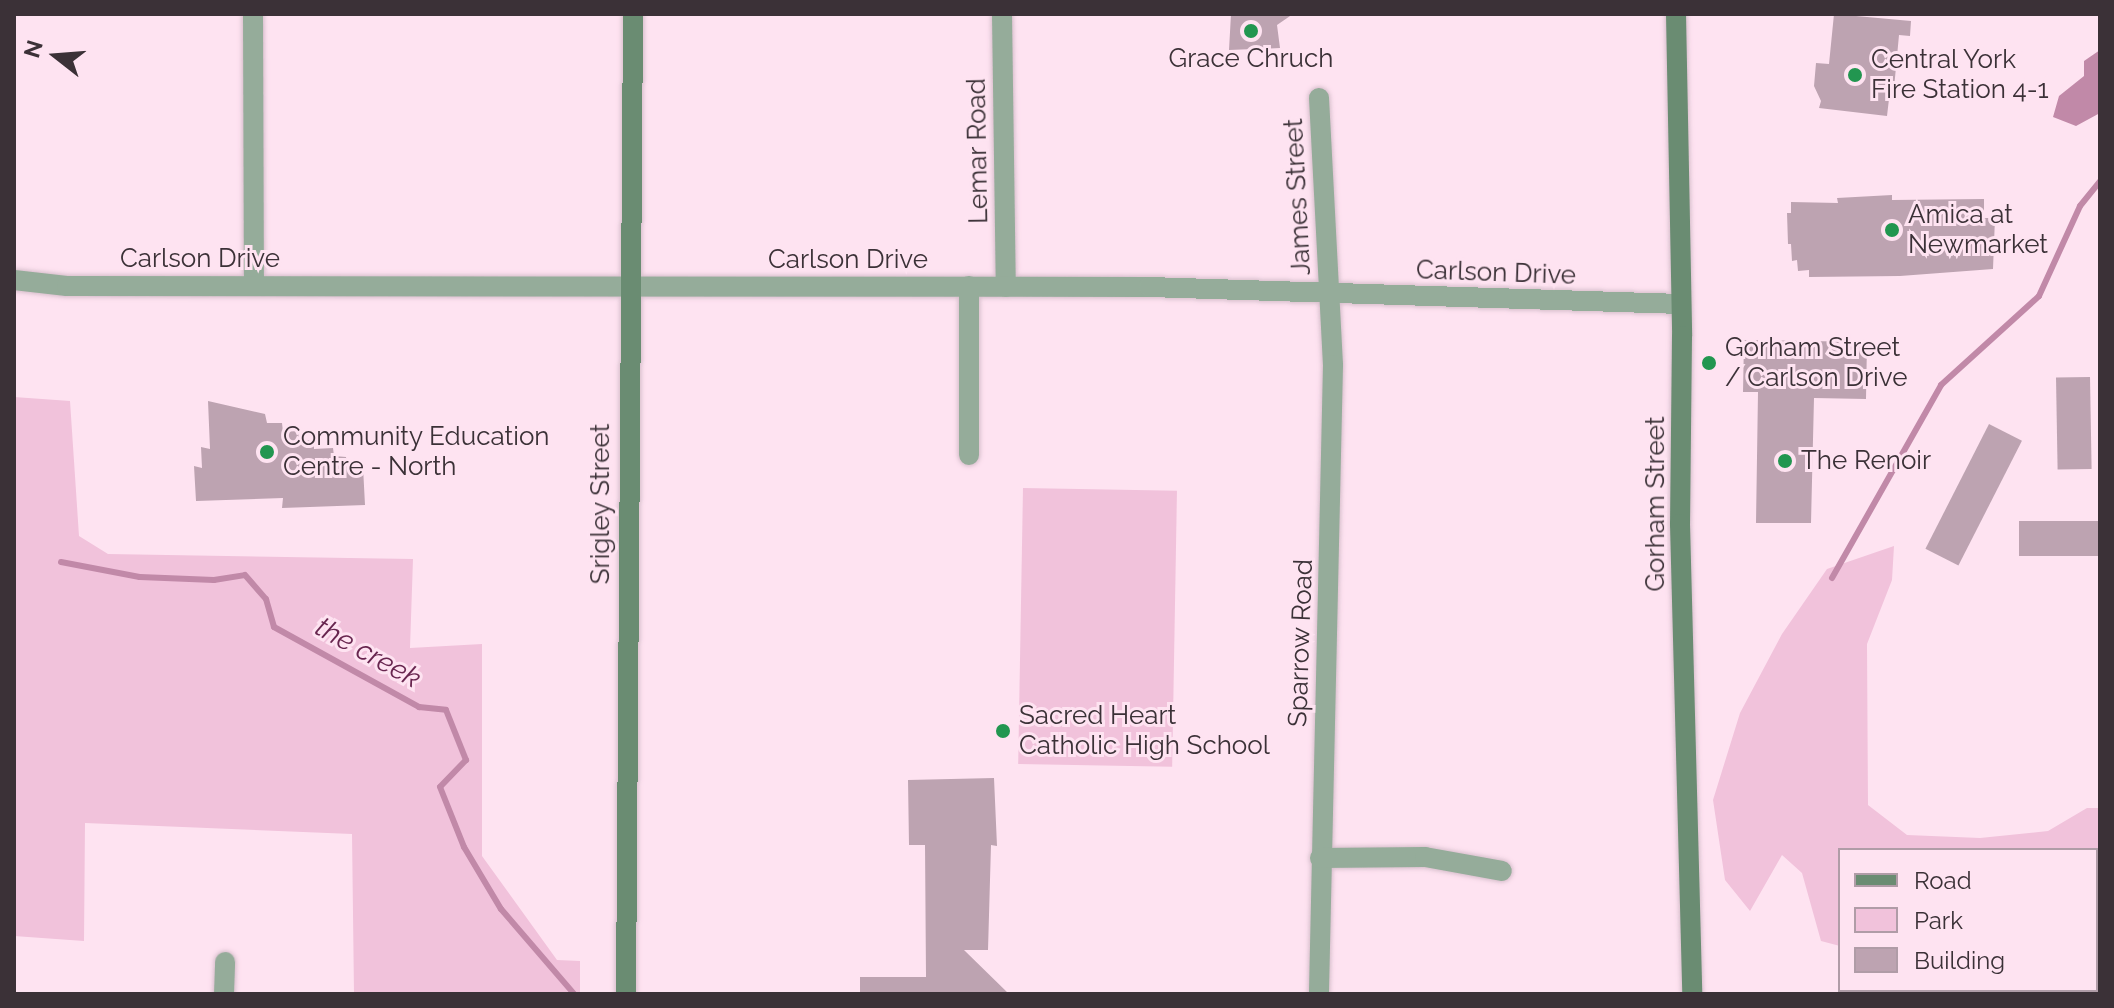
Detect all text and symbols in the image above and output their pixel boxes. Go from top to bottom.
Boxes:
north arrow [16,16,96,96]
marker: Grace Chruch [1242,22,1260,40]
text: N [18,37,48,61]
place label: Grace Chruch [1169,43,1333,75]
place label: Central York Fire Station 4-1 [1871,44,2049,106]
marker: Central York Fire Station 4-1 [1846,66,1864,84]
street label: Lemar Road [961,78,995,224]
street label: James Street [1278,118,1318,276]
place label: Amica at Newmarket [1908,199,2048,260]
marker: Amica at Newmarket [1883,221,1901,239]
street label: Carlson Drive [120,243,280,275]
street label: Carlson Drive [768,244,928,276]
street label: Carlson Drive [1415,255,1577,291]
place label: Gorham Street / Carlson Drive [1725,332,1907,394]
marker: Gorham Street / Carlson Drive [1700,354,1718,372]
street label: Gorham Street [1640,416,1672,592]
place label: Community Education Centre - North [283,421,550,482]
street label: Srigley Street [585,423,617,585]
marker: Community Education Centre - North [258,443,276,461]
place label: The Renoir [1801,445,1931,477]
marker: The Renoir [1776,452,1794,470]
street label: Sparrow Road [1282,558,1320,728]
water label: the creek [309,610,427,696]
place label: Sacred Heart Catholic High School [1019,700,1270,762]
marker: Sacred Heart Catholic High School [994,722,1012,740]
legend [1838,848,2098,992]
text: Road [1914,866,1972,895]
text: Park [1914,906,1963,935]
text: Building [1914,946,2005,975]

